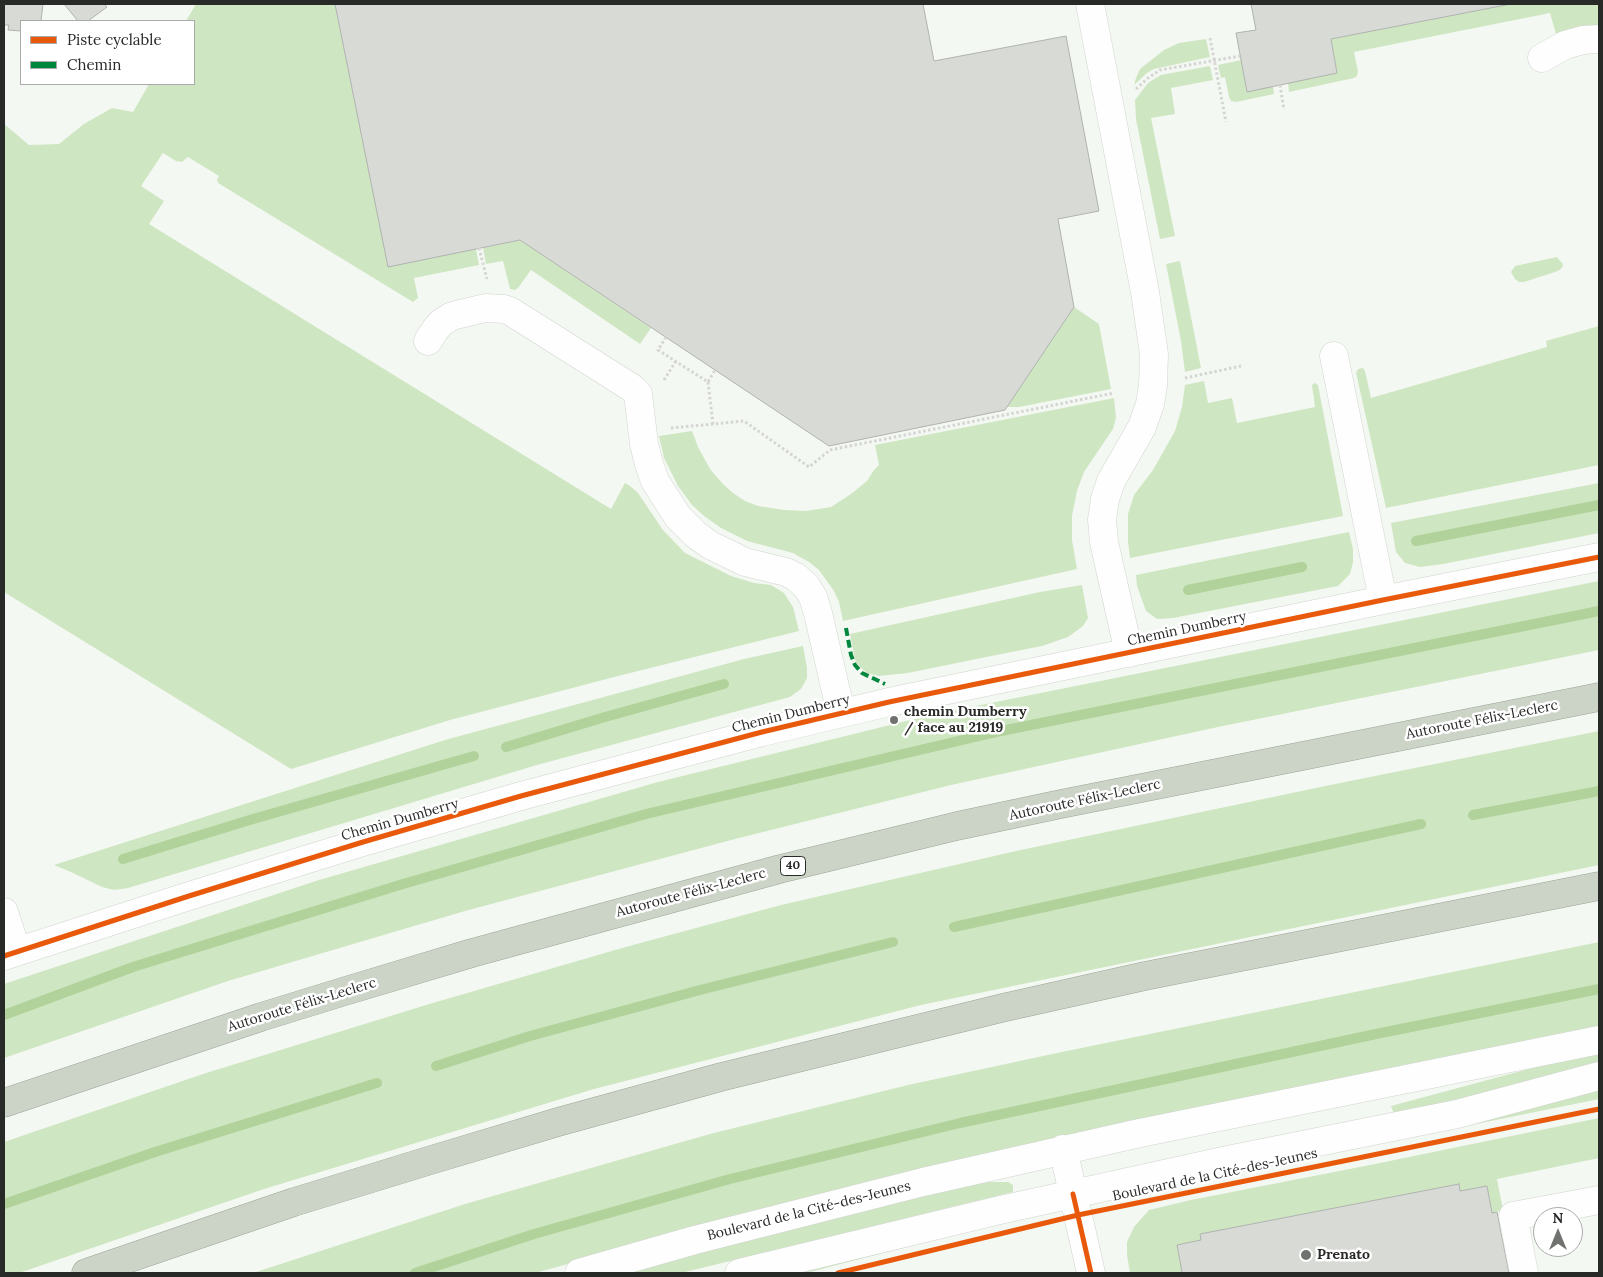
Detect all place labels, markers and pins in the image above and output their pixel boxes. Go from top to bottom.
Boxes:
place label: chemin Dumberry / face au 21919 [904,704,1027,736]
marker: chemin Dumberry / face au 21919 [888,714,900,726]
place label: Prenato [1317,1247,1370,1263]
marker: Prenato [1299,1248,1313,1262]

